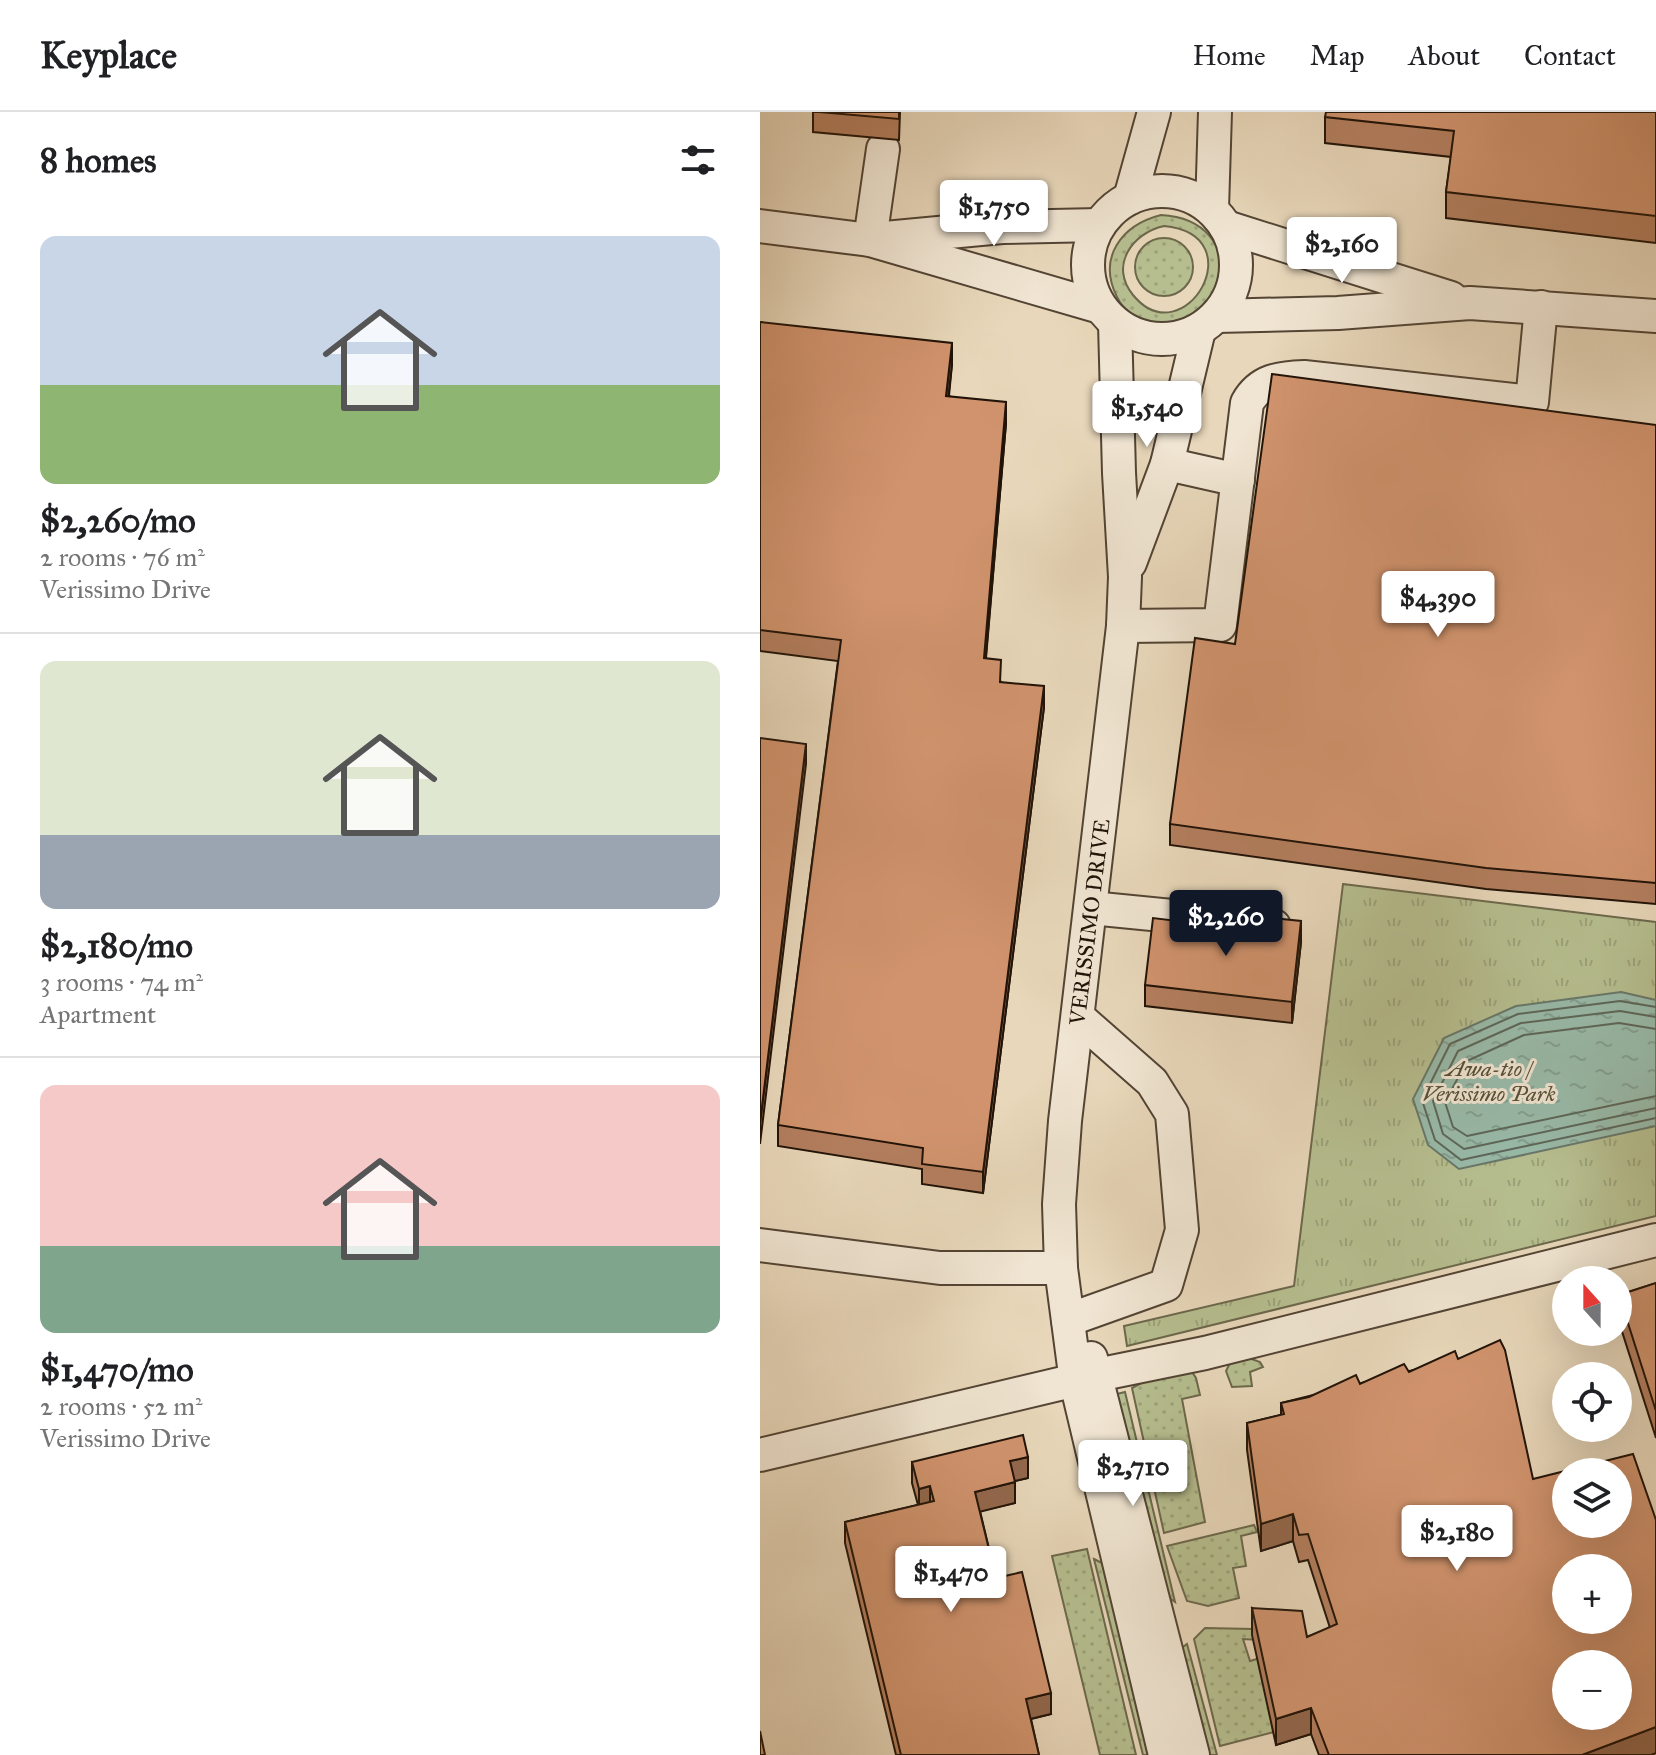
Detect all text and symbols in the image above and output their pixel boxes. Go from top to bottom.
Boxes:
text: Keyplace [40,32,177,78]
text: Home [1193,38,1266,73]
text: Map [1310,38,1364,73]
text: About [1408,38,1480,73]
text: Contact [1524,38,1616,73]
icon: filters [676,138,720,182]
text: 8 homes [40,140,156,181]
pin: $1,750 [929,180,1059,248]
text: $1,750 [958,190,1030,222]
pin: $2,160 [1277,217,1407,285]
text: $2,160 [1305,227,1379,259]
icon: home [308,288,452,432]
pin: $1,540 [1082,381,1212,449]
text: $1,540 [1110,391,1184,423]
text: $2,260/mo [40,500,196,541]
text: 2 rooms · 76 m² [40,541,205,573]
pin: $4,390 [1373,571,1503,639]
text: Verissimo Drive [40,573,211,605]
text: $4,390 [1400,581,1476,613]
icon: home [308,713,452,857]
street label: VERISSIMO DRIVE [1063,817,1116,1028]
pin: $2,260 [1161,890,1291,958]
text: $2,260 [1188,900,1264,932]
text: $2,180/mo [40,925,193,966]
text: 3 rooms · 74 m² [40,966,203,998]
text: Apartment [40,998,156,1030]
park label: Awa-tio / Verissimo Park [1422,1055,1556,1107]
icon: home [308,1137,452,1281]
north arrow [1552,1266,1632,1346]
map controls [1552,1266,1632,1730]
text: $1,470/mo [40,1349,194,1390]
button: locate [1552,1362,1632,1442]
text: 2 rooms · 52 m² [40,1390,203,1422]
text: Verissimo Drive [40,1422,211,1454]
pin: $2,710 [1068,1440,1198,1508]
text: $2,710 [1096,1450,1170,1482]
button: layers [1552,1458,1632,1538]
pin: $2,180 [1392,1505,1522,1573]
text: $2,180 [1420,1515,1494,1547]
pin: $1,470 [886,1546,1016,1614]
button: + [1552,1554,1632,1634]
text: $1,470 [913,1556,989,1588]
button: − [1552,1650,1632,1730]

